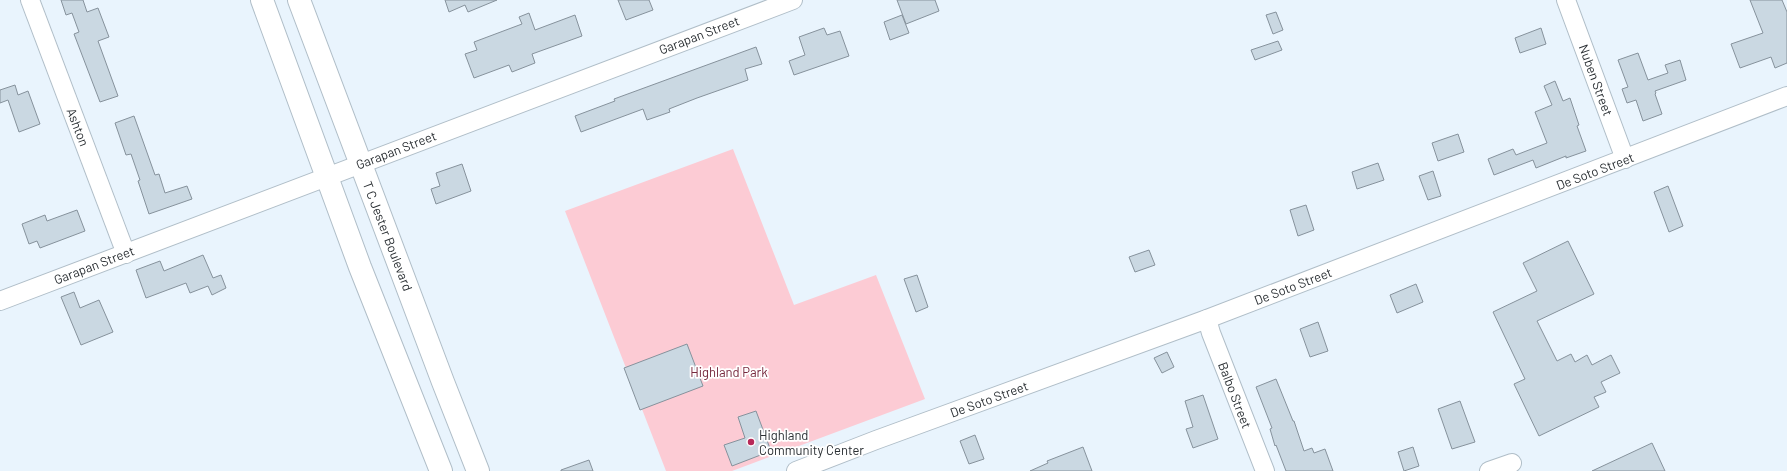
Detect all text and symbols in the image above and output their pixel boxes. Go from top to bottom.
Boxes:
street label: Garapan Street [657,12,741,58]
street label: Nuben Street [1576,42,1616,118]
street label: Ashton [63,106,93,148]
street label: Garapan Street [354,127,438,173]
street label: De Soto Street [1554,149,1636,193]
street label: T C Jester Boulevard [360,179,416,293]
street label: Garapan Street [52,242,136,288]
street label: De Soto Street [1252,264,1334,308]
street label: Balbo Street [1215,360,1255,430]
park label: Highland Park [690,364,768,380]
street label: De Soto Street [948,377,1030,421]
place label: Highland Community Center [759,427,864,458]
marker: Highland Community Center [746,437,756,447]

